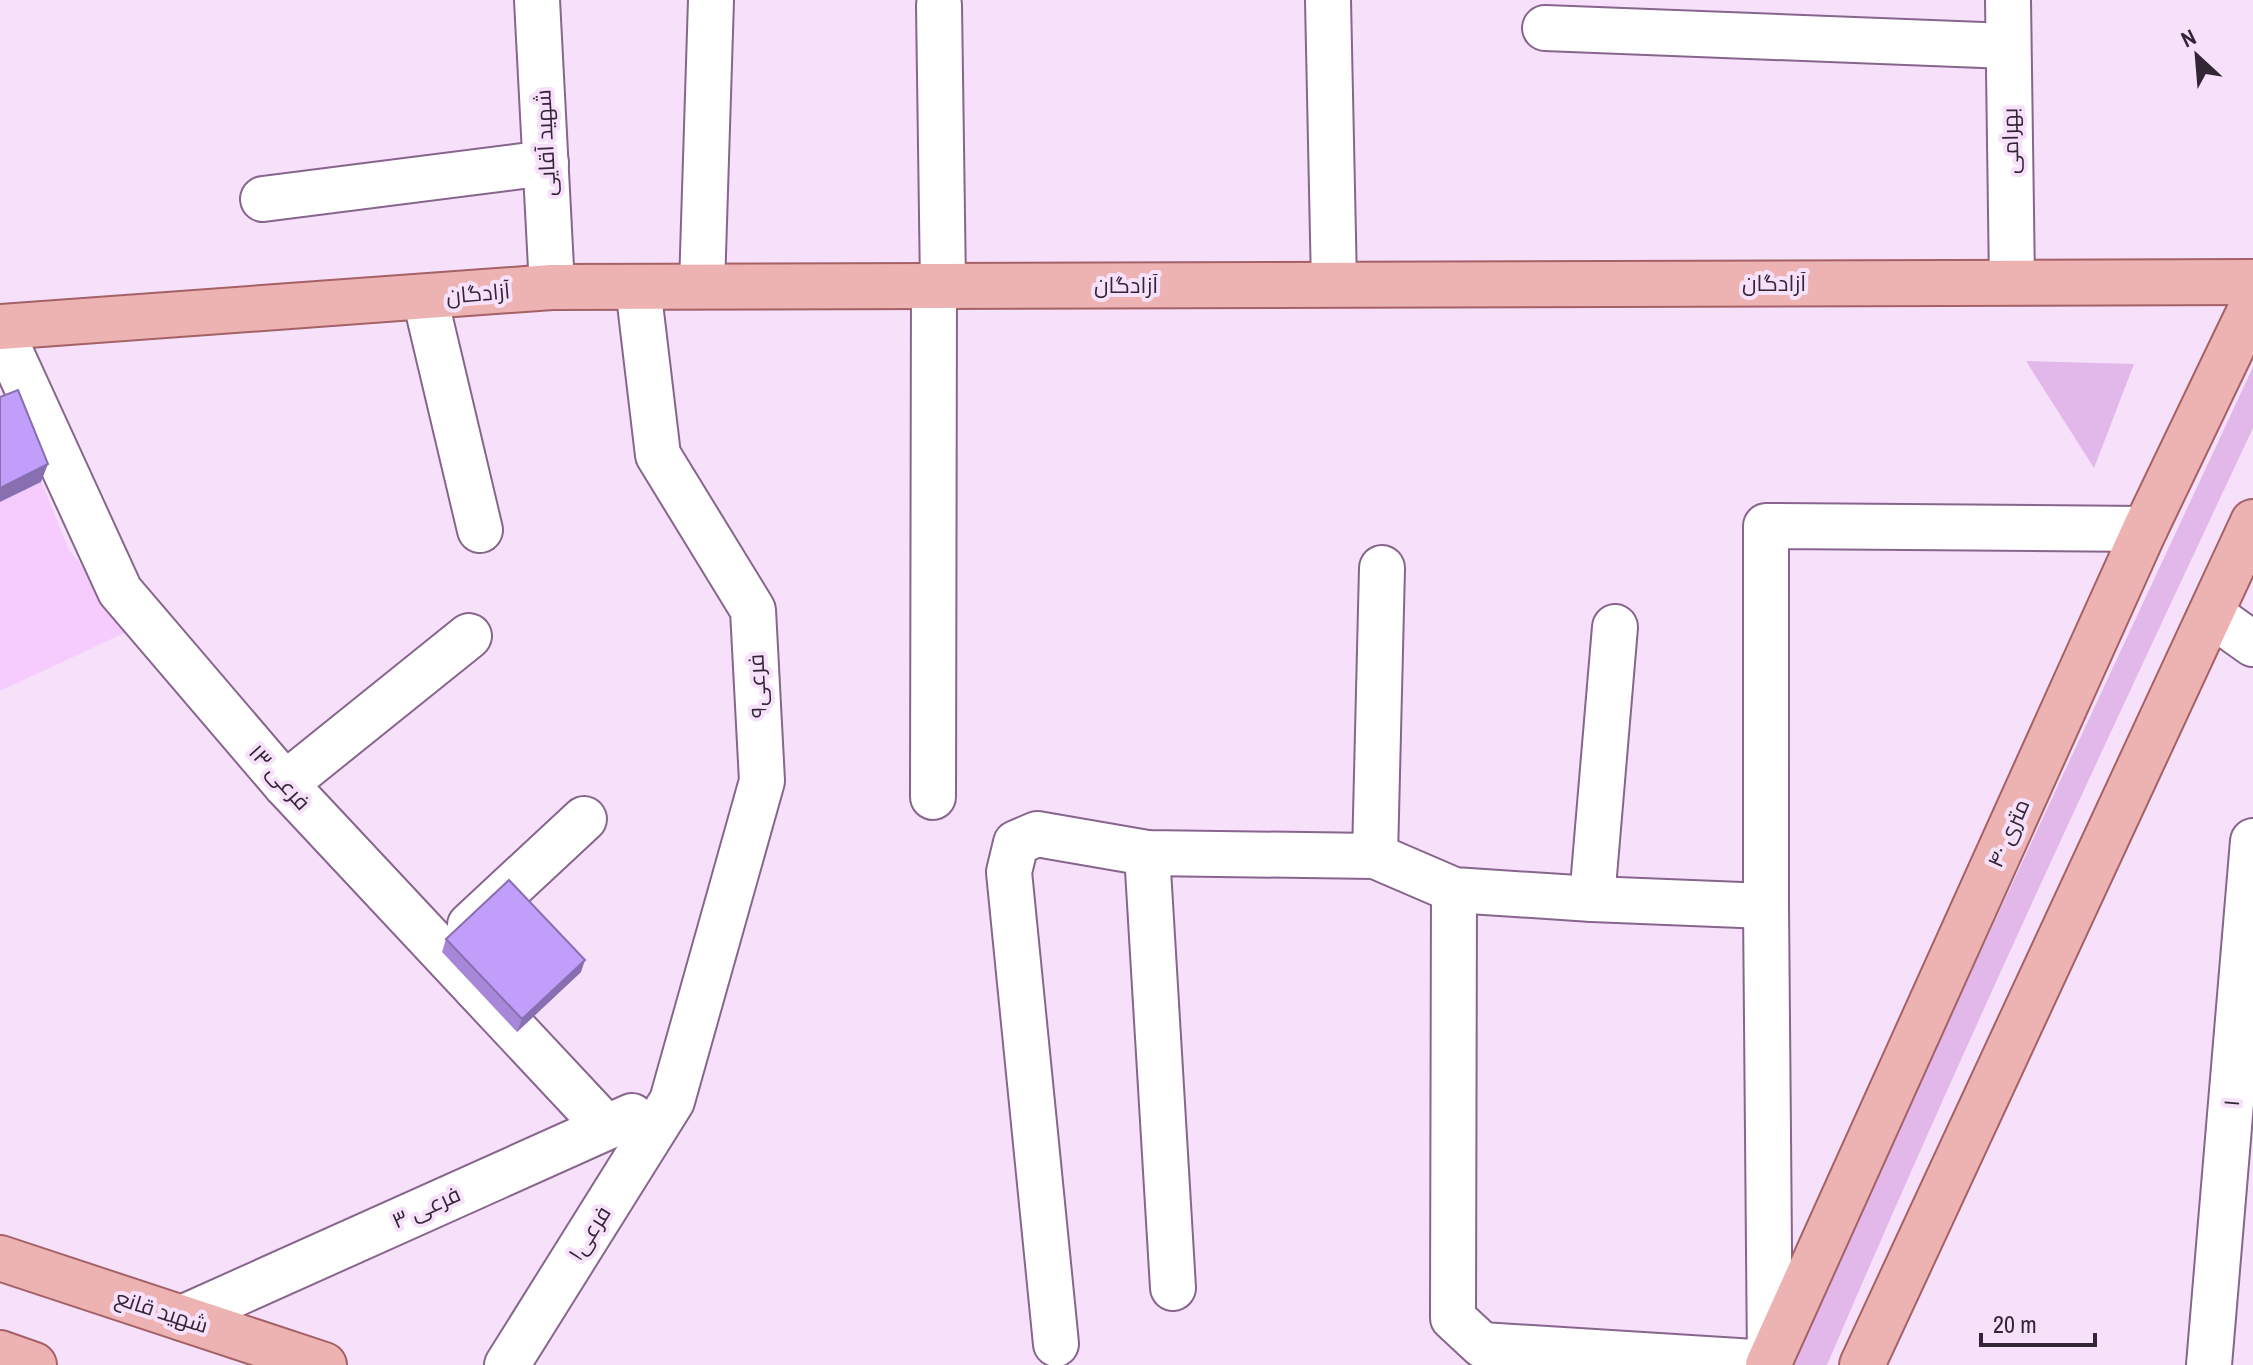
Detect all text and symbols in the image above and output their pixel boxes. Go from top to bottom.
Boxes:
north arrow [2157,16,2237,96]
text: N [2176,22,2201,54]
street label: شهید آقایی [527,89,563,197]
street label: بهرامی [1994,108,2026,174]
street label: آزادگان [1742,268,1806,298]
street label: آزادگان [1094,270,1158,300]
street label: آزادگان [445,275,511,311]
street label: فرعی۹ [740,653,774,719]
street label: فرعی ۱۳ [242,738,318,816]
street label: ۴۰ متری [1980,794,2036,872]
street label: ۱ [2216,1098,2246,1108]
street label: فرعی ۳ [387,1179,465,1235]
street label: فرعی۱ [561,1200,617,1266]
street label: شهید قانع [112,1282,212,1340]
scale bar [1981,1297,2095,1347]
text: 20 m [1993,1308,2037,1340]

